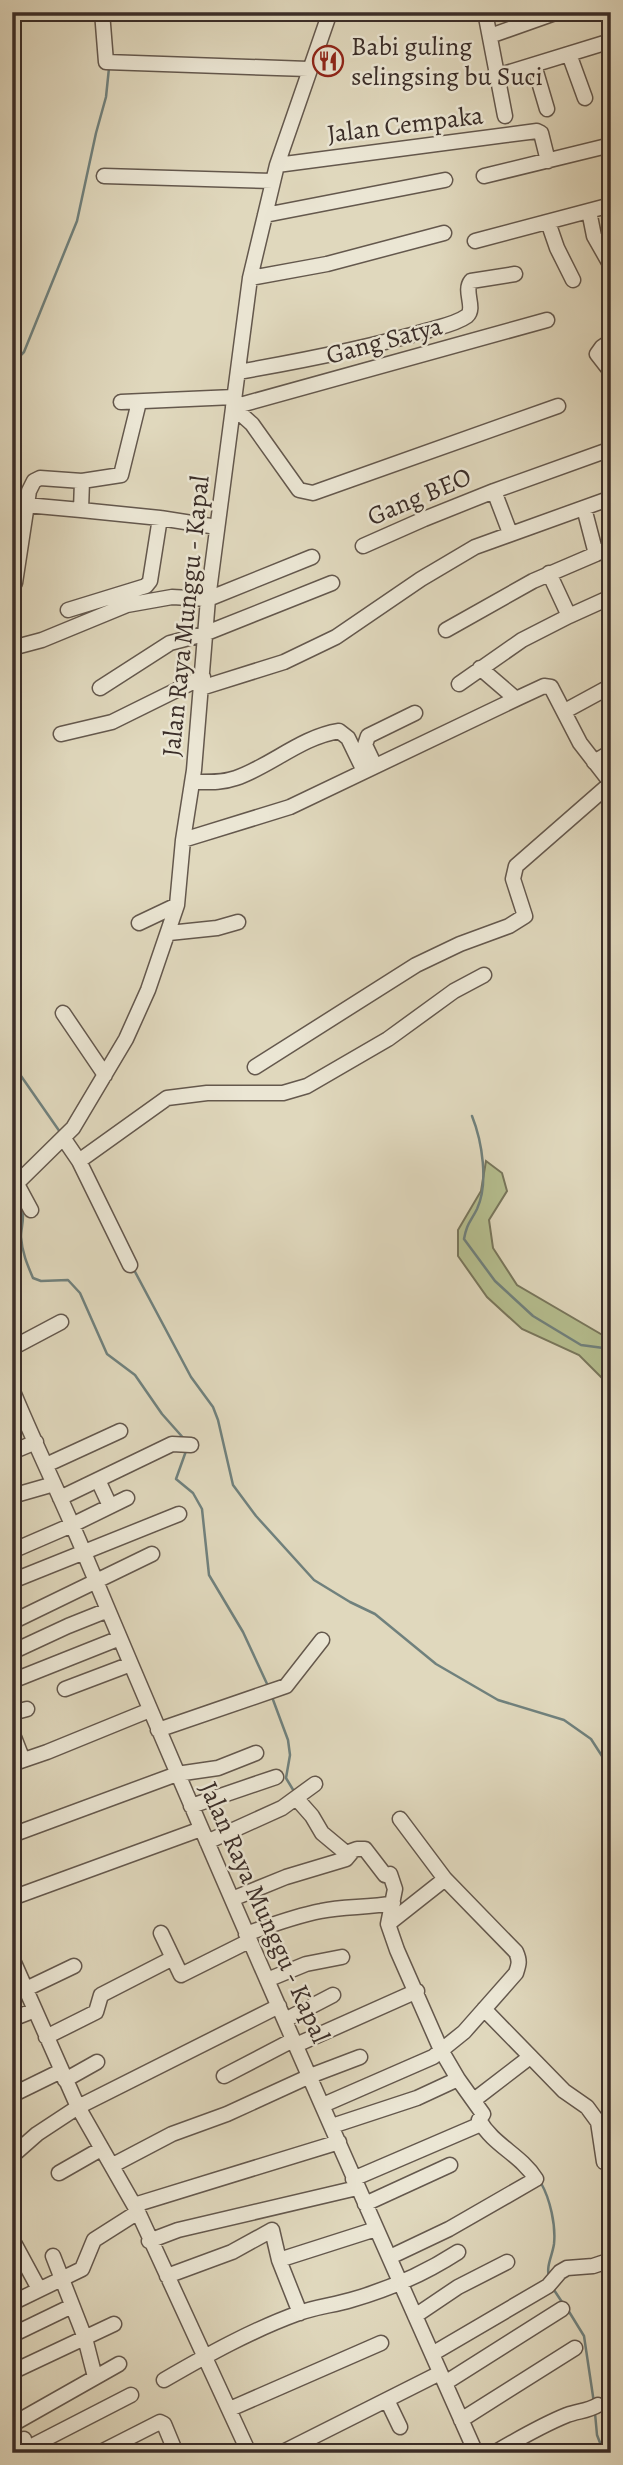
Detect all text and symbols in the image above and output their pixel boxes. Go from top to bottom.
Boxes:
place label: Babi guling selingsing bu Suci [351,29,543,94]
restaurant icon: Babi guling selingsing bu Suci [311,44,345,78]
street label: Jalan Cempaka [325,98,485,151]
street label: Gang Satya [322,308,446,373]
street label: Gang BEO [362,459,477,534]
street label: Jalan Raya Munggu - Kapal [153,474,218,758]
street label: Jalan Raya Munggu - Kapal [191,1776,338,2048]

